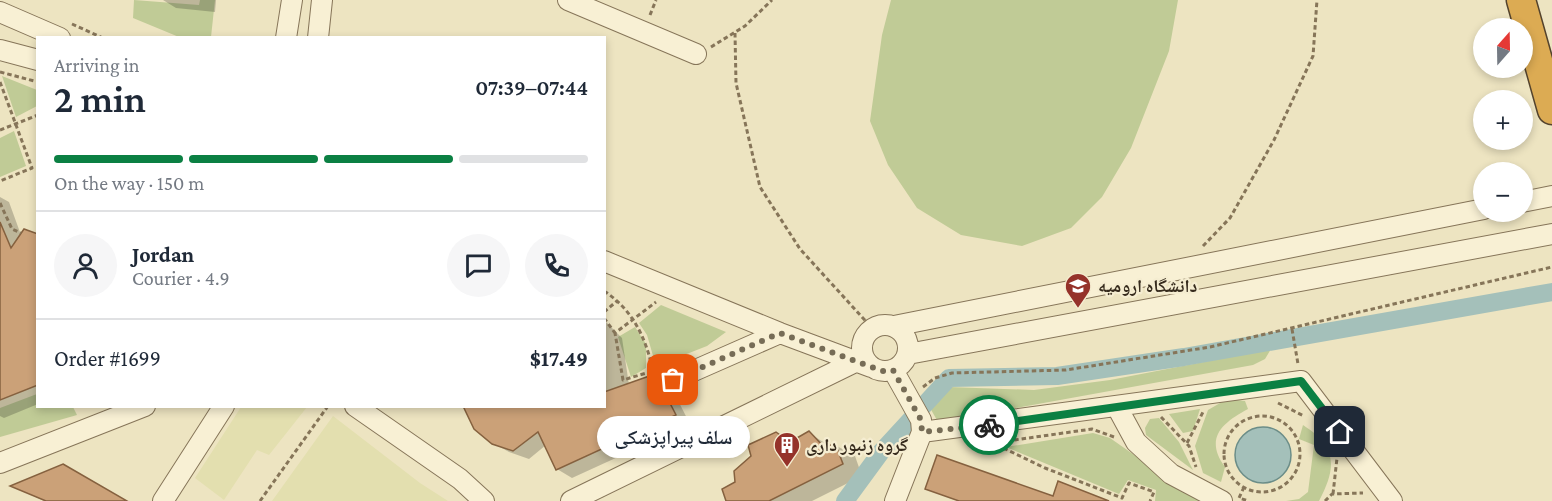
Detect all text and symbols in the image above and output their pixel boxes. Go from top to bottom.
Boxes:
north arrow [1473,18,1533,78]
map controls [1473,18,1533,222]
text: Arriving in [54,54,139,76]
text: 07:39–07:44 [475,75,588,100]
text: 2 min [54,77,146,120]
button: + [1473,90,1533,150]
button: − [1473,162,1533,222]
text: On the way · 150 m [54,172,204,194]
button: person [54,234,117,297]
button: chat [447,234,510,297]
button: phone [525,234,588,297]
text: Jordan [132,242,194,267]
text: Courier · 4.9 [132,267,230,289]
school or university icon: دانشگاه ارومیه [1063,271,1093,309]
place label: دانشگاه ارومیه [1098,276,1198,296]
text: Order #1699 [54,346,161,371]
text: $17.49 [530,346,588,371]
pin [647,354,698,405]
icon: bag [656,363,689,396]
courier [959,395,1019,455]
pin [1314,406,1365,457]
icon: bike [973,409,1006,442]
icon: home [1323,415,1356,448]
callout: سلف پیراپزشکی [596,416,750,458]
text: سلف پیراپزشکی [615,426,732,448]
building icon: گروه زنبور داری [772,430,802,468]
place label: گروه زنبور داری [806,435,908,456]

